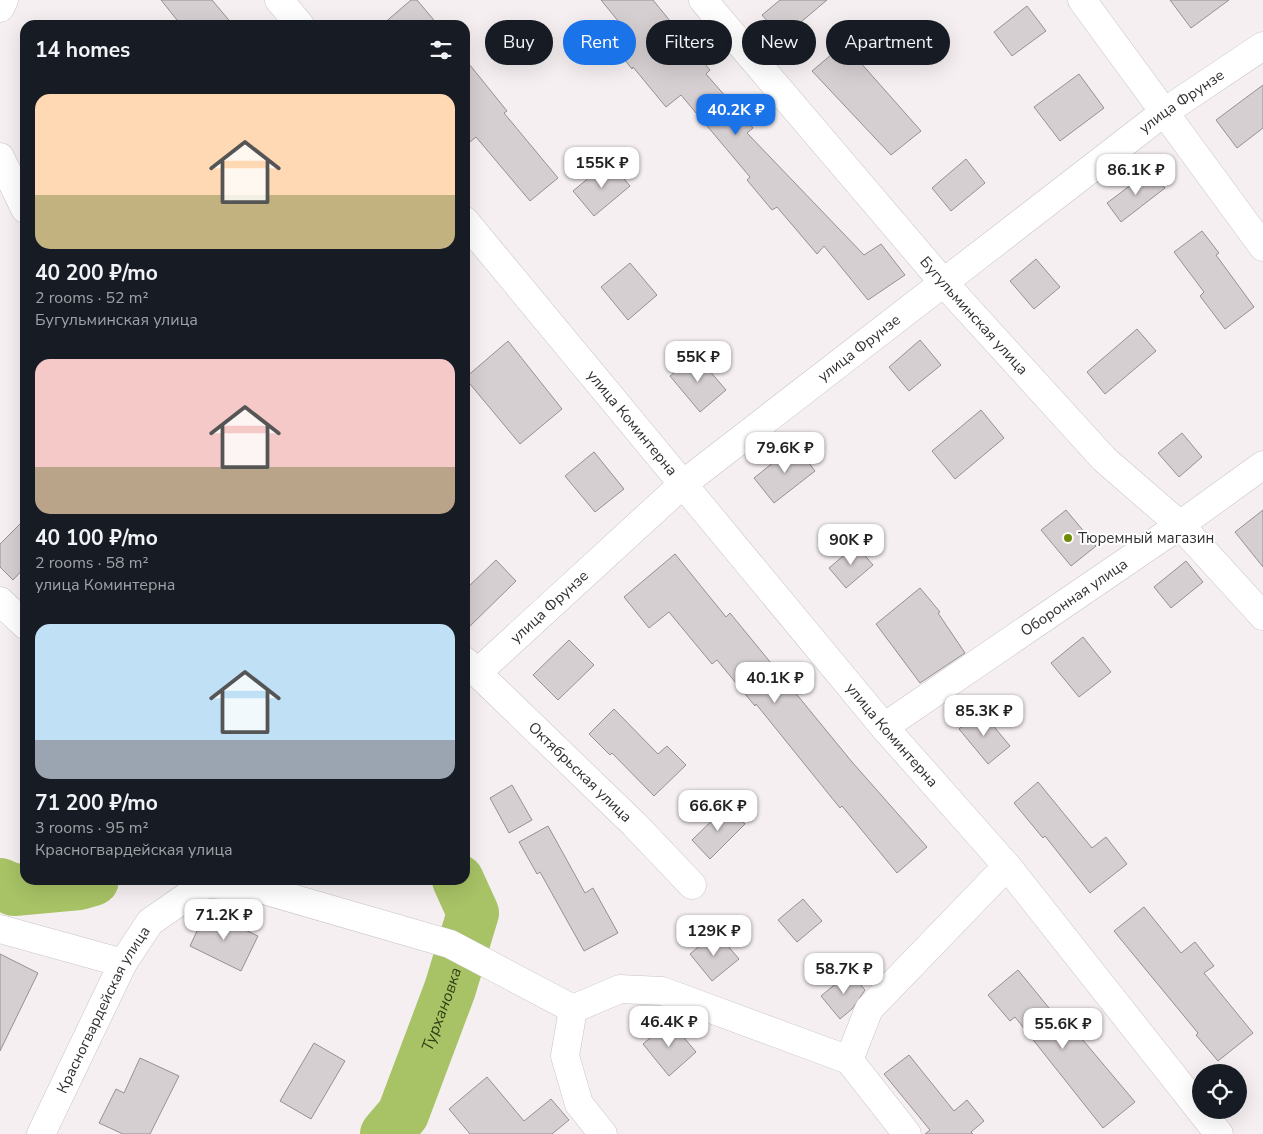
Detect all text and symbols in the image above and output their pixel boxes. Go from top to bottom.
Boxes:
chip: Buy [485,20,553,65]
chip: Rent [563,20,636,65]
chip: Filters [646,20,732,65]
chip: New [742,20,816,65]
chip: Apartment [826,20,950,65]
text: 14 homes [35,36,130,64]
icon: filters [427,36,455,64]
street label: улица Фрунзе [1135,65,1228,138]
pin: 40.2K ₽ [690,94,782,136]
text: 40.2K ₽ [707,99,765,121]
icon: home [200,127,290,217]
pin: 155K ₽ [561,146,643,189]
text: 155K ₽ [575,152,629,174]
pin: 86.1K ₽ [1090,154,1182,196]
text: 86.1K ₽ [1107,159,1165,181]
street label: Бугульминская улица [915,252,1033,379]
text: 40 200 ₽/mo [35,259,158,287]
text: 2 rooms · 52 m² [35,287,148,309]
text: Бугульминская улица [35,309,198,331]
street label: улица Фрунзе [813,310,904,386]
pin: 55K ₽ [663,340,733,383]
text: 55K ₽ [676,346,720,368]
street label: улица Коминтерна [582,366,682,480]
icon: home [200,392,290,482]
pin: 79.6K ₽ [739,432,831,474]
text: 79.6K ₽ [756,437,814,459]
text: 40 100 ₽/mo [35,524,158,552]
pin: 90K ₽ [816,524,886,566]
place label: Тюремный магазин [1078,528,1214,548]
text: 90K ₽ [829,529,873,551]
marker: Тюремный магазин [1062,532,1074,544]
text: 2 rooms · 58 m² [35,552,148,574]
street label: Оборонная улица [1017,554,1131,641]
street label: улица Фрунзе [506,566,593,648]
text: улица Коминтерна [35,574,175,596]
icon: home [200,657,290,747]
pin: 40.1K ₽ [729,662,821,704]
text: 40.1K ₽ [746,667,804,689]
street label: улица Коминтерна [841,678,942,791]
pin: 85.3K ₽ [938,694,1030,737]
text: 85.3K ₽ [955,700,1013,722]
street label: Октябрьская улица [524,717,636,827]
text: 71 200 ₽/mo [35,789,158,817]
pin: 66.6K ₽ [672,790,764,832]
text: 66.6K ₽ [689,795,747,817]
text: 3 rooms · 95 m² [35,817,148,839]
text: Красногвардейская улица [35,839,233,861]
pin: 71.2K ₽ [178,898,270,941]
text: 71.2K ₽ [195,904,253,926]
pin: 129K ₽ [673,914,755,957]
text: 129K ₽ [687,920,741,942]
street label: Красногвардейская улица [52,922,155,1097]
pin: 58.7K ₽ [798,952,890,995]
text: 58.7K ₽ [815,958,873,980]
water label: Турхановка [417,965,467,1054]
pin: 46.4K ₽ [623,1006,715,1048]
pin: 55.6K ₽ [1017,1008,1109,1050]
text: 46.4K ₽ [640,1011,698,1033]
text: 55.6K ₽ [1034,1013,1092,1035]
map controls [1192,1064,1247,1119]
button: locate [1192,1064,1247,1119]

